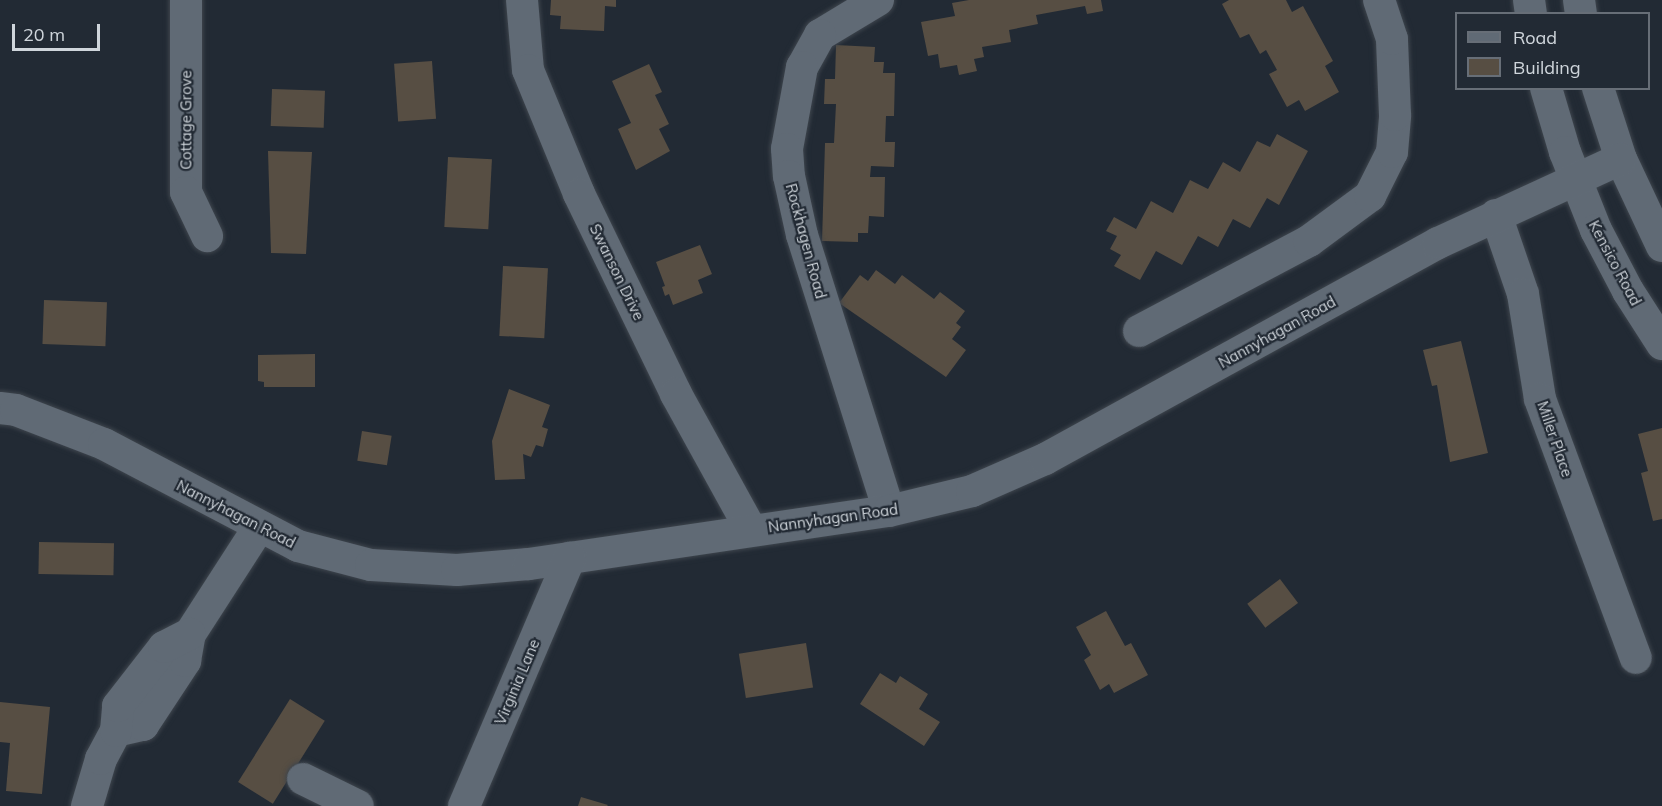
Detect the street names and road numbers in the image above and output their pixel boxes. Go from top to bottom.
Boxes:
street label: Cottage Grove [177,70,195,170]
street label: Rockhagen Road [782,181,830,301]
street label: Kensico Road [1585,217,1645,309]
street label: Swanson Drive [586,221,648,323]
street label: Nannyhagan Road [1215,292,1339,372]
street label: Miller Place [1534,399,1576,479]
street label: Nannyhagan Road [174,476,298,552]
street label: Nannyhagan Road [767,500,899,536]
street label: Virginia Lane [491,636,543,728]

